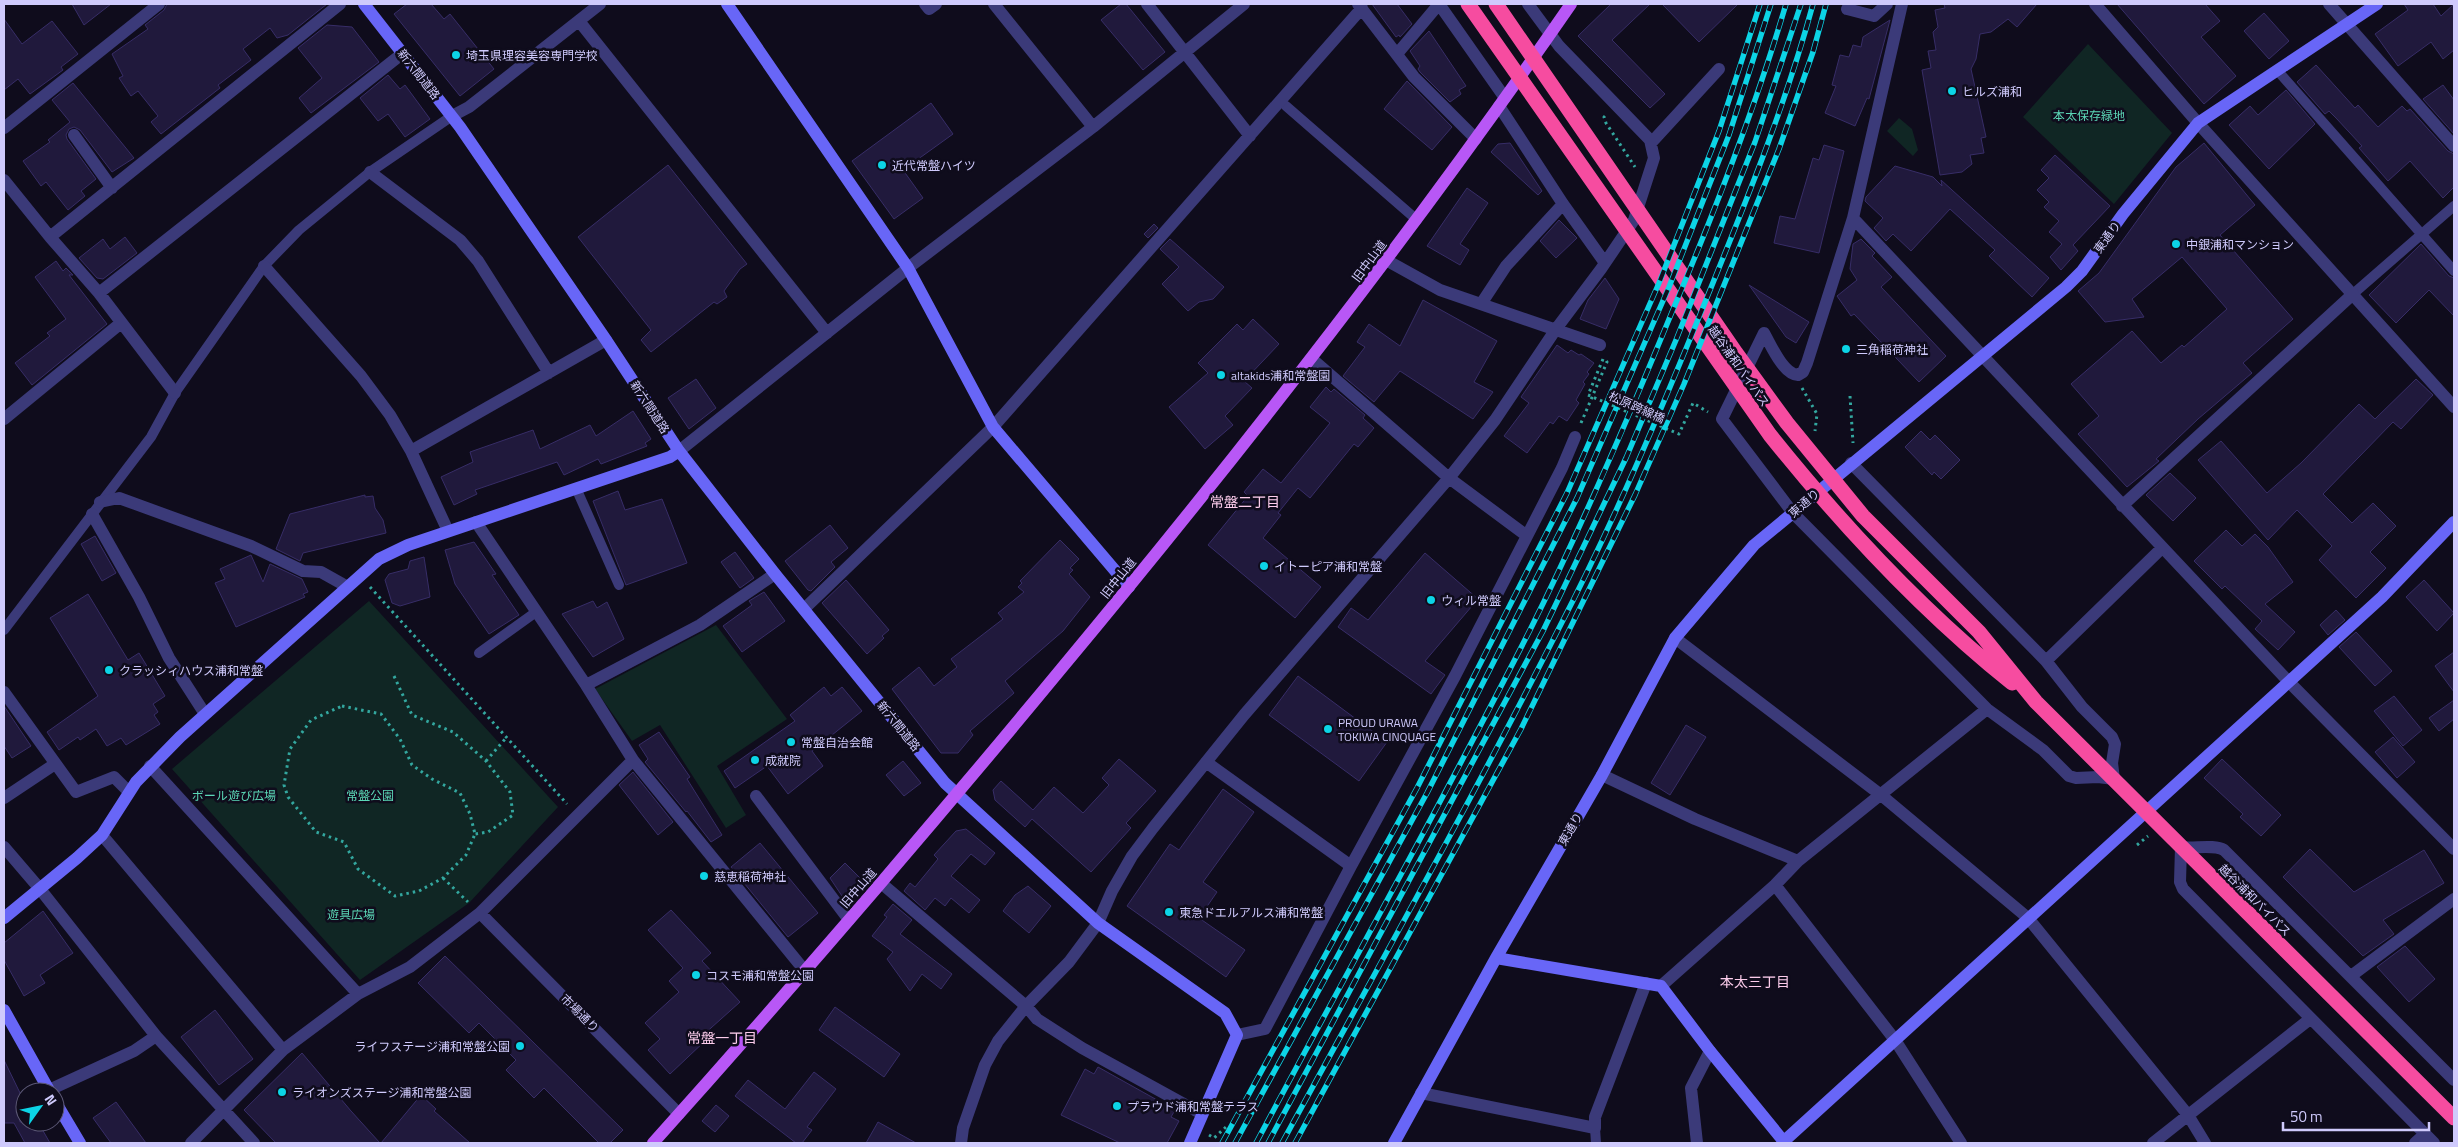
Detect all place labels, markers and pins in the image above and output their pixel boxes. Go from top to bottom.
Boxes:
place label: 埼玉県理容美容専門学校 [466,46,598,65]
marker: 埼玉県理容美容専門学校 [450,49,462,61]
place label: ヒルズ浦和 [1962,82,2022,101]
marker: ヒルズ浦和 [1946,85,1958,97]
place label: 近代常盤ハイツ [892,156,976,175]
marker: 近代常盤ハイツ [876,159,888,171]
place label: 中銀浦和マンション [2186,235,2294,254]
marker: 中銀浦和マンション [2170,238,2182,250]
place label: 三角稲荷神社 [1856,340,1928,359]
marker: 三角稲荷神社 [1840,343,1852,355]
place label: altakids浦和常盤園 [1231,366,1330,385]
marker: altakids浦和常盤園 [1215,369,1227,381]
place label: イトーピア浦和常盤 [1274,557,1382,576]
marker: イトーピア浦和常盤 [1258,560,1270,572]
place label: ウィル常盤 [1441,591,1501,610]
marker: ウィル常盤 [1425,594,1437,606]
place label: クラッシィハウス浦和常盤 [119,661,263,680]
marker: クラッシィハウス浦和常盤 [103,664,115,676]
place label: PROUD URAWA TOKIWA CINQUAGE [1338,713,1436,746]
marker: PROUD URAWA TOKIWA CINQUAGE [1322,723,1334,735]
place label: 常盤自治会館 [801,733,873,752]
marker: 常盤自治会館 [785,736,797,748]
place label: 成就院 [765,751,801,770]
marker: 成就院 [749,754,761,766]
place label: 慈恵稲荷神社 [714,867,786,886]
marker: 慈恵稲荷神社 [698,870,710,882]
place label: 東急ドエルアルス浦和常盤 [1179,903,1323,922]
marker: 東急ドエルアルス浦和常盤 [1163,906,1175,918]
place label: コスモ浦和常盤公園 [706,966,814,985]
marker: コスモ浦和常盤公園 [690,969,702,981]
place label: ライフステージ浦和常盤公園 [354,1037,510,1056]
marker: ライフステージ浦和常盤公園 [514,1040,526,1052]
place label: ライオンズステージ浦和常盤公園 [292,1083,472,1102]
marker: ライオンズステージ浦和常盤公園 [276,1086,288,1098]
place label: プラウド浦和常盤テラス [1127,1097,1259,1116]
marker: プラウド浦和常盤テラス [1111,1100,1123,1112]

